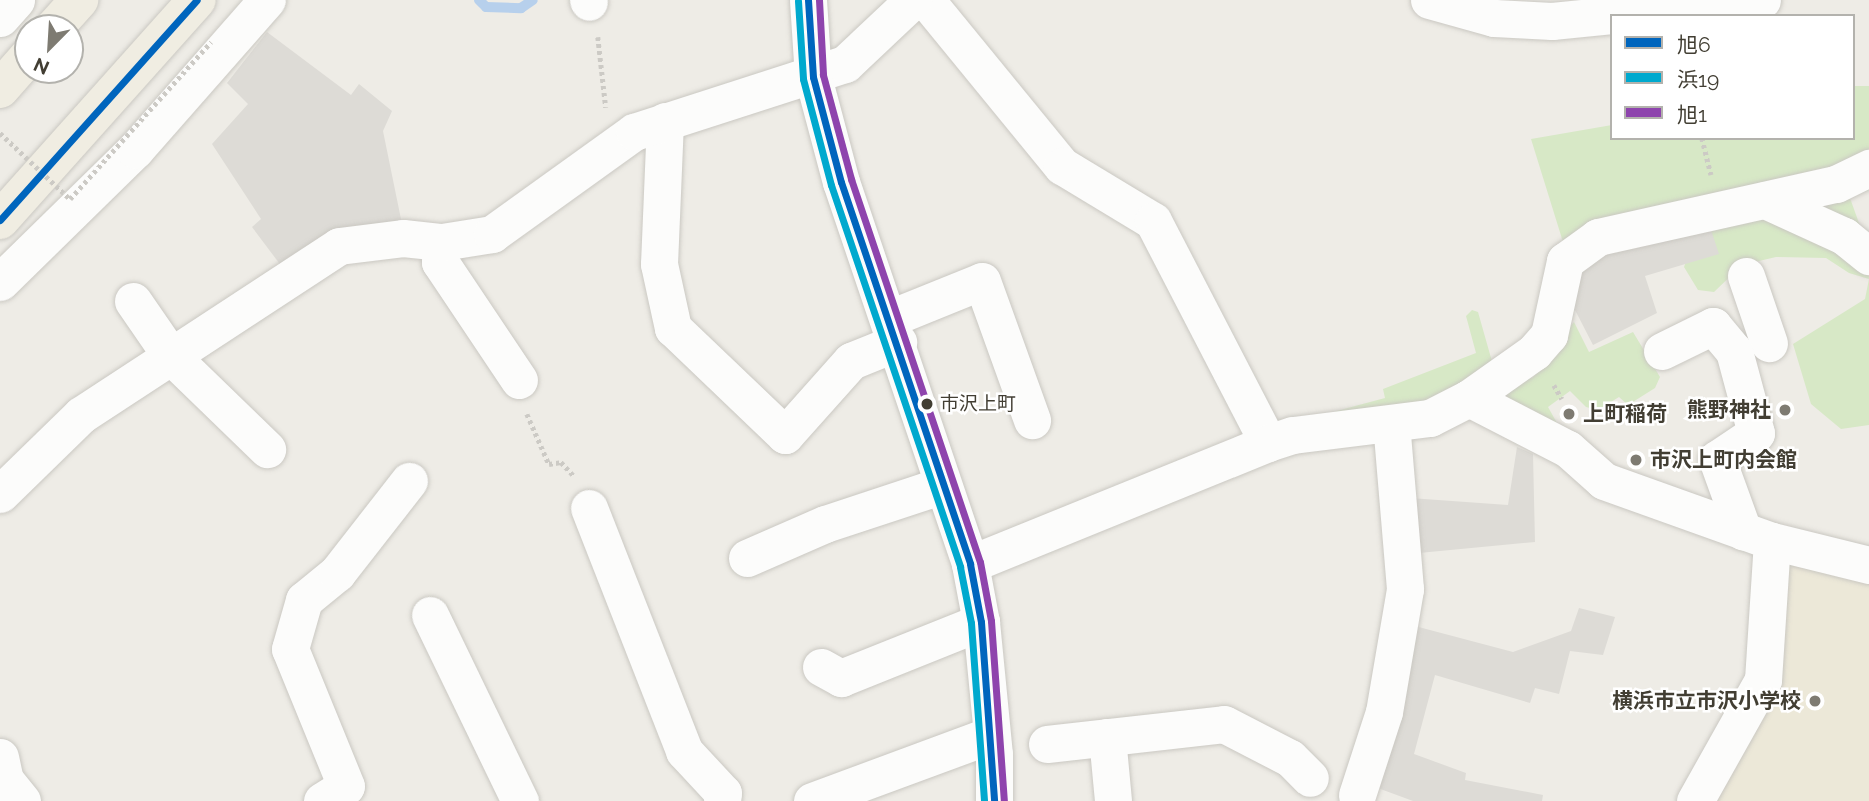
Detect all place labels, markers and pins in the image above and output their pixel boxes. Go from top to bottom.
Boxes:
place label: 市沢上町 [940,393,1016,415]
marker: 市沢上町 [920,397,934,411]
place label: 熊野神社 [1687,397,1771,423]
place label: 上町稲荷 [1583,401,1667,427]
marker: 熊野神社 [1777,402,1793,418]
marker: 上町稲荷 [1561,406,1577,422]
place label: 市沢上町内会館 [1650,447,1797,473]
marker: 市沢上町内会館 [1628,452,1644,468]
place label: 横浜市立市沢小学校 [1612,688,1801,714]
marker: 横浜市立市沢小学校 [1807,693,1823,709]

